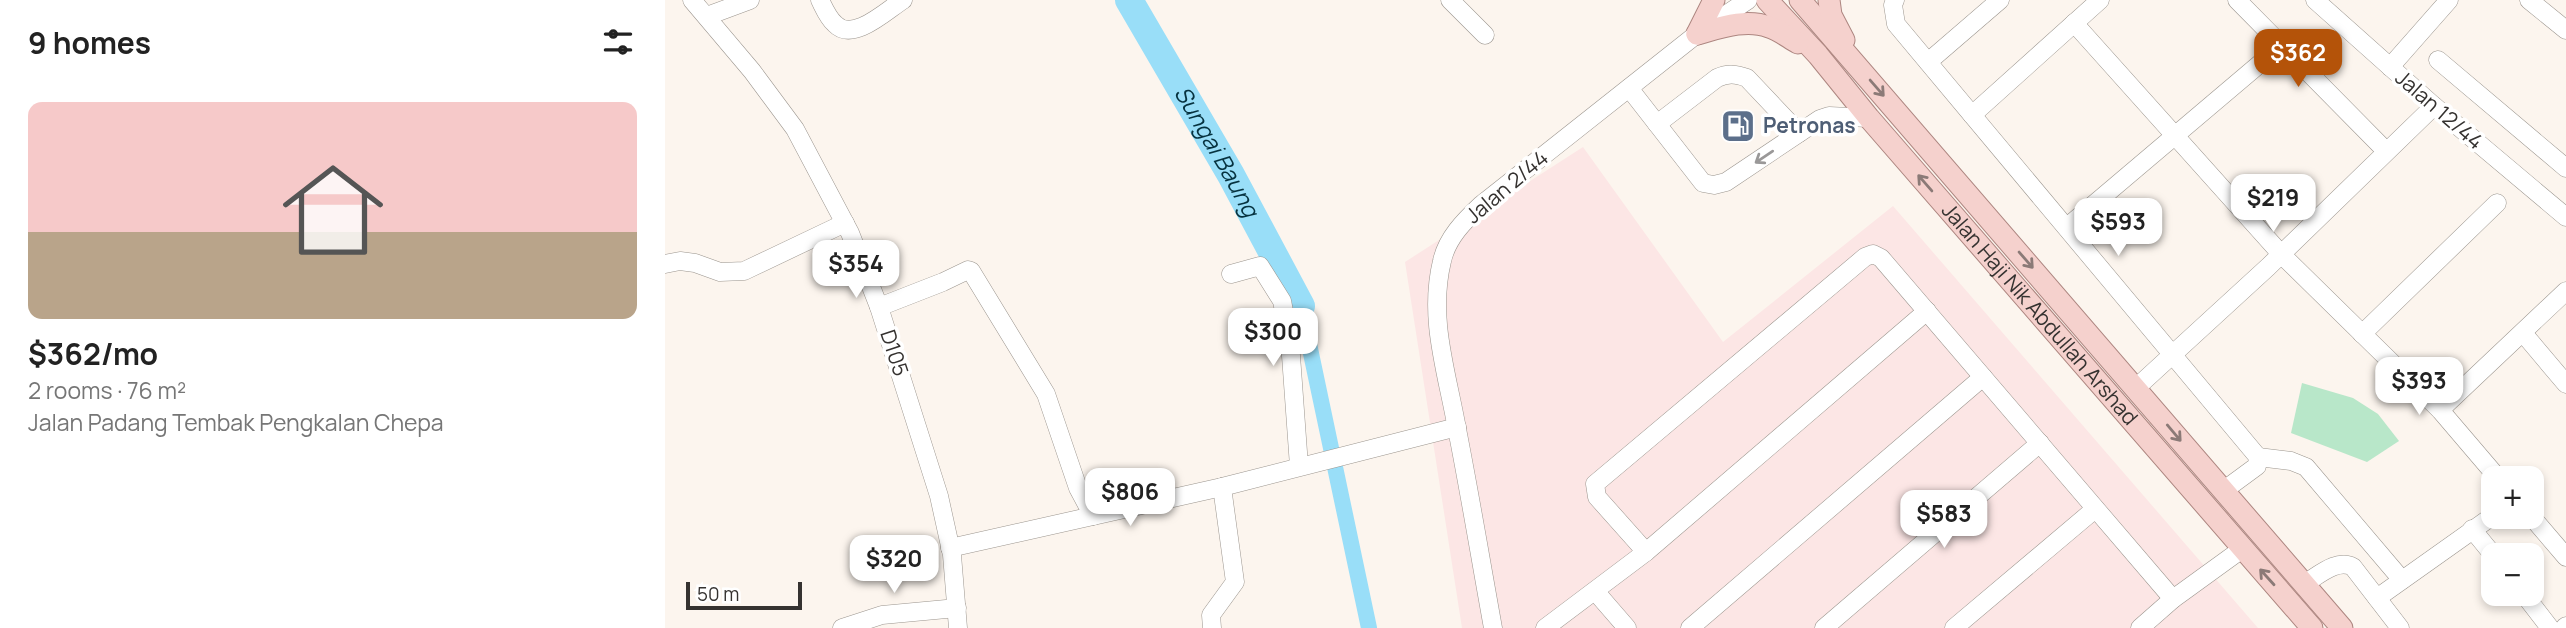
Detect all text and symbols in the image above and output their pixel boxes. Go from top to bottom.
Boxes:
text: 9 homes [28,22,151,63]
icon: filters [599,23,637,61]
pin: $362 [2257,29,2339,89]
text: $362 [2270,36,2326,68]
street label: Jalan 12/44 [2390,63,2490,155]
one-way arrow [1869,79,1885,97]
water label: Sungai Baung [1167,80,1268,224]
fuel station icon: Petronas [1719,107,1757,145]
place label: Petronas [1763,111,1856,139]
street label: Jalan 2/44 [1459,143,1554,229]
icon: home [270,147,396,273]
one-way arrow [1755,150,1774,164]
one-way arrow [1917,174,1933,192]
pin: $219 [2232,174,2314,234]
text: $219 [2247,181,2299,213]
street label: Jalan Haji Nik Abdullah Arshad [1936,196,2145,431]
pin: $593 [2077,198,2159,258]
text: $593 [2090,205,2146,237]
pin: $354 [815,240,897,300]
text: $354 [828,247,884,279]
one-way arrow [2018,251,2034,269]
pin: $300 [1232,308,1314,368]
text: $300 [1244,315,1302,347]
street label: D105 [874,326,916,379]
text: $362/mo [28,333,158,374]
pin: $393 [2378,358,2460,417]
text: $393 [2391,364,2447,396]
text: 2 rooms · 76 m² [28,374,186,406]
text: Jalan Padang Tembak Pengkalan Chepa [28,406,444,438]
one-way arrow [2166,423,2182,441]
map controls [2481,466,2544,606]
button: + [2481,466,2544,529]
pin: $806 [1089,468,1171,528]
text: $806 [1101,475,1159,507]
pin: $583 [1903,490,1985,550]
text: $583 [1916,497,1972,529]
pin: $320 [853,536,935,595]
text: $320 [866,542,922,574]
button: − [2481,543,2544,606]
one-way arrow [2258,569,2275,586]
scale bar [686,579,801,611]
text: 50 m [697,581,739,607]

